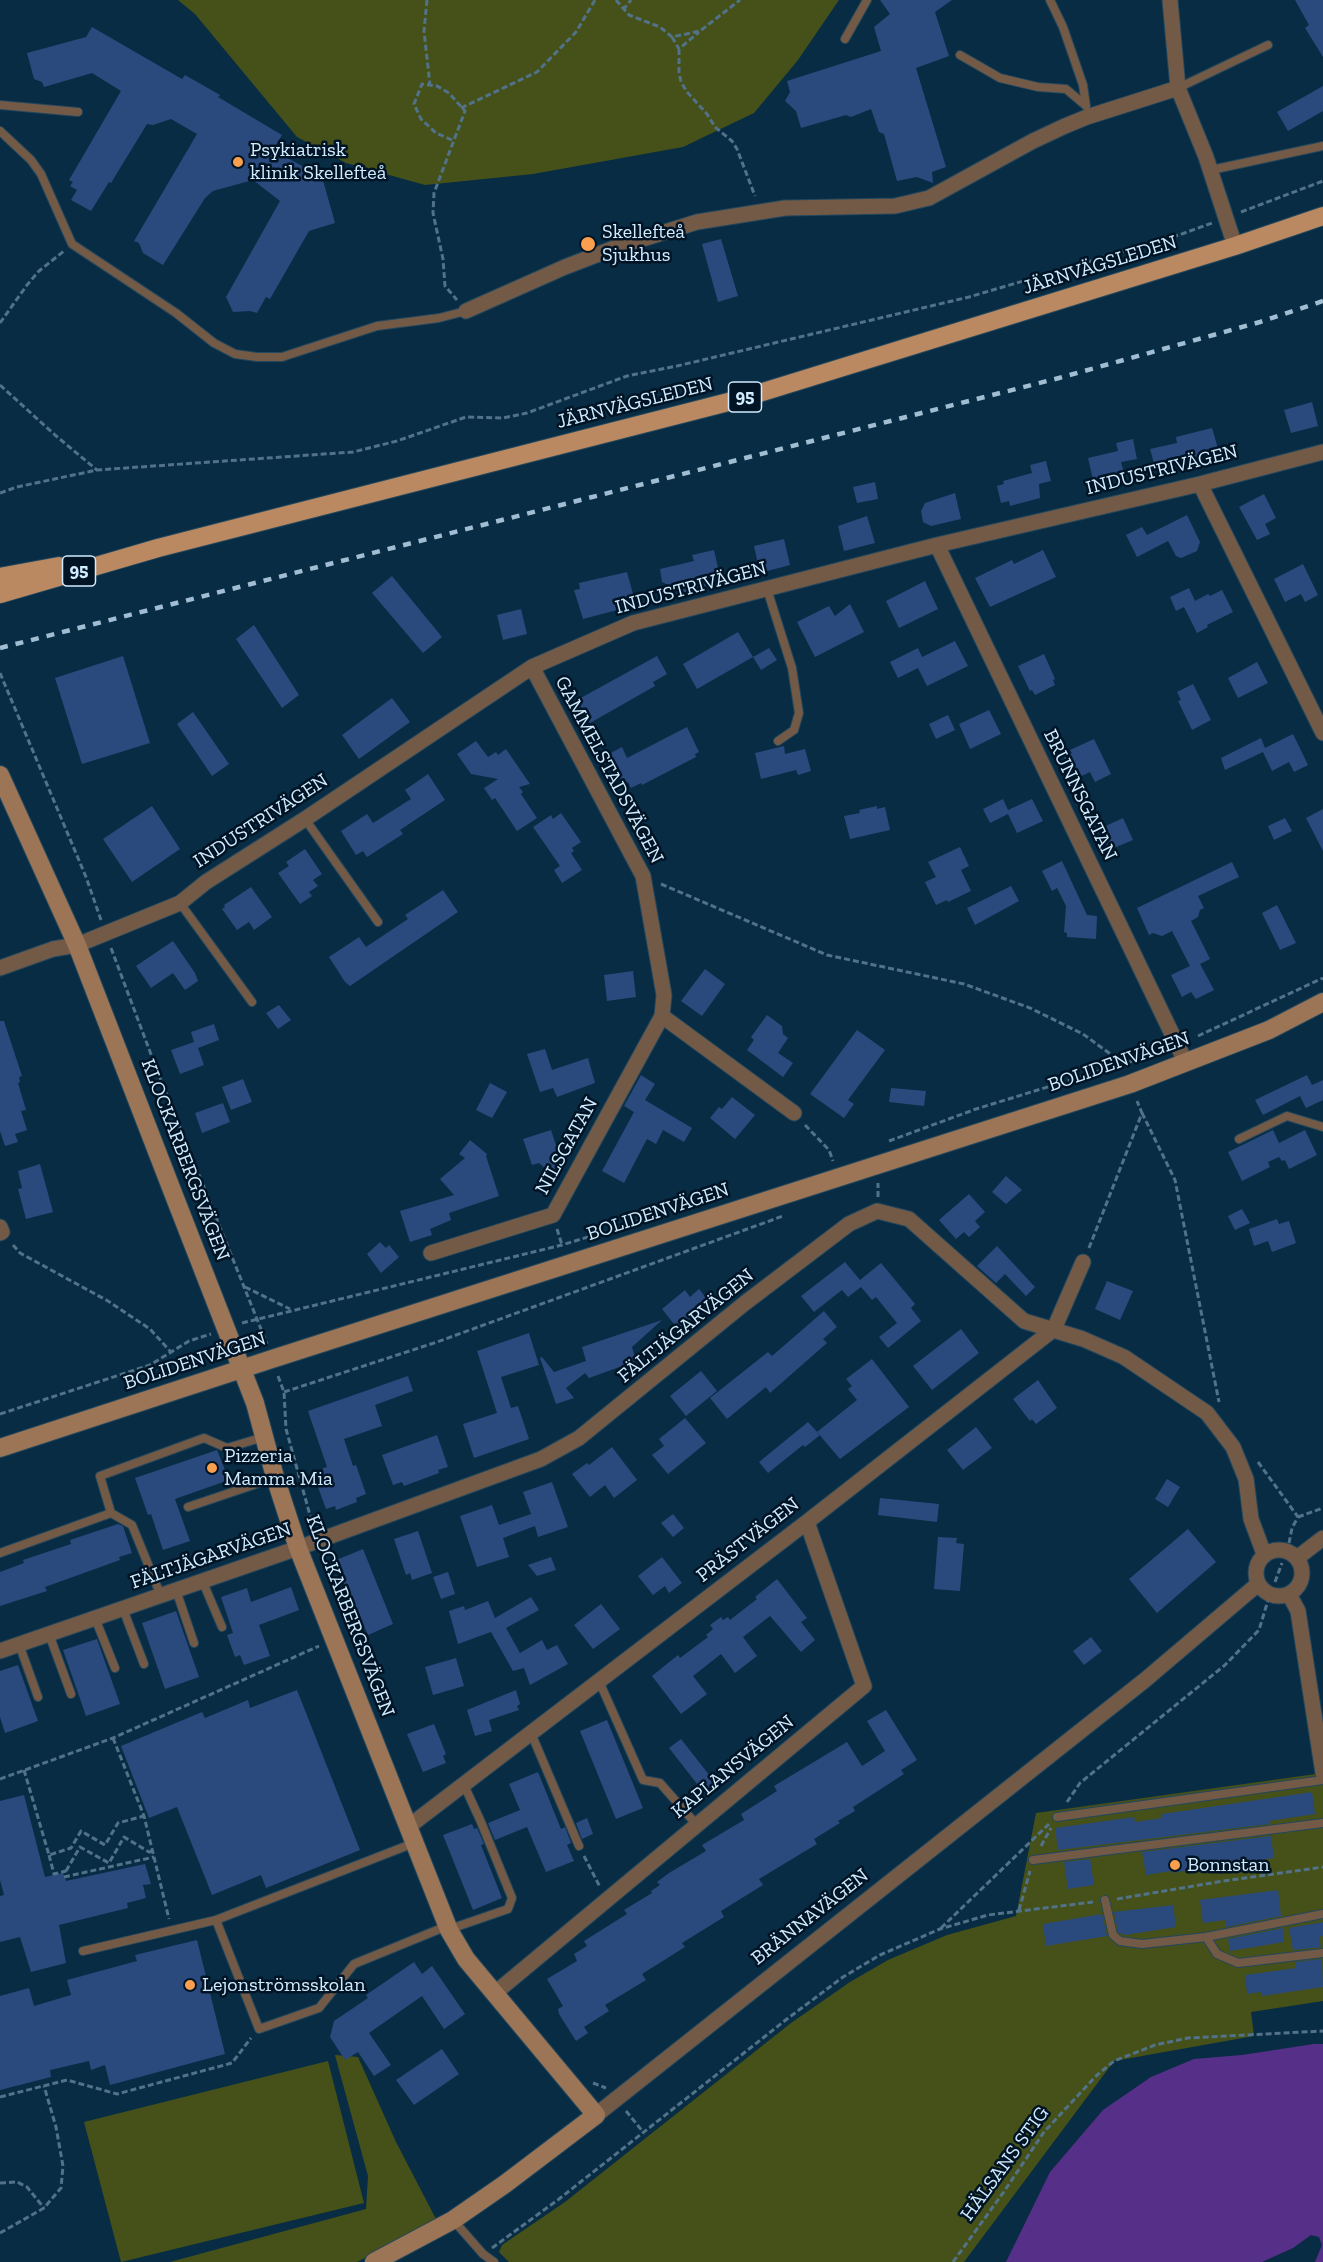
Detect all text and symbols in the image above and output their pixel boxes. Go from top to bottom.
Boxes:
place label: Psykiatrisk klinik Skellefteå [250,138,386,185]
marker: Psykiatrisk klinik Skellefteå [231,155,245,169]
place label: Skellefteå Sjukhus [602,220,685,267]
street label: JÄRNVÄGSLEDEN [1020,230,1180,300]
marker: Skellefteå Sjukhus [579,235,597,253]
street label: JÄRNVÄGSLEDEN [554,372,716,434]
road number: 95 [728,382,762,412]
street label: INDUSTRIVÄGEN [1084,440,1240,500]
road number: 95 [62,556,96,586]
street label: INDUSTRIVÄGEN [613,556,769,620]
street label: GAMMELSTADSVÄGEN [549,672,669,868]
street label: BRUNNSGATAN [1038,725,1122,865]
street label: INDUSTRIVÄGEN [189,769,333,873]
street label: BOLIDENVÄGEN [1045,1026,1193,1098]
street label: KLOCKARBERGSVÄGEN [135,1056,235,1264]
street label: NILSGATAN [531,1093,603,1199]
street label: BOLIDENVÄGEN [584,1178,732,1246]
street label: FÄLTJÄGARVÄGEN [613,1264,759,1388]
street label: BOLIDENVÄGEN [121,1327,269,1395]
place label: Pizzeria Mamma Mia [224,1444,333,1491]
marker: Pizzeria Mamma Mia [205,1461,219,1475]
street label: PRÄSTVÄGEN [692,1492,804,1588]
street label: KLOCKARBERGSVÄGEN [300,1512,400,1720]
street label: FÄLTJÄGARVÄGEN [128,1517,294,1595]
street label: KAPLANSVÄGEN [667,1710,799,1824]
place label: Bonnstan [1187,1853,1270,1877]
marker: Bonnstan [1168,1858,1182,1872]
street label: BRÄNNAVÄGEN [746,1864,874,1970]
place label: Lejonströmsskolan [202,1973,365,1997]
marker: Lejonströmsskolan [183,1978,197,1992]
street label: HÄLSANS STIG [956,2102,1054,2226]

